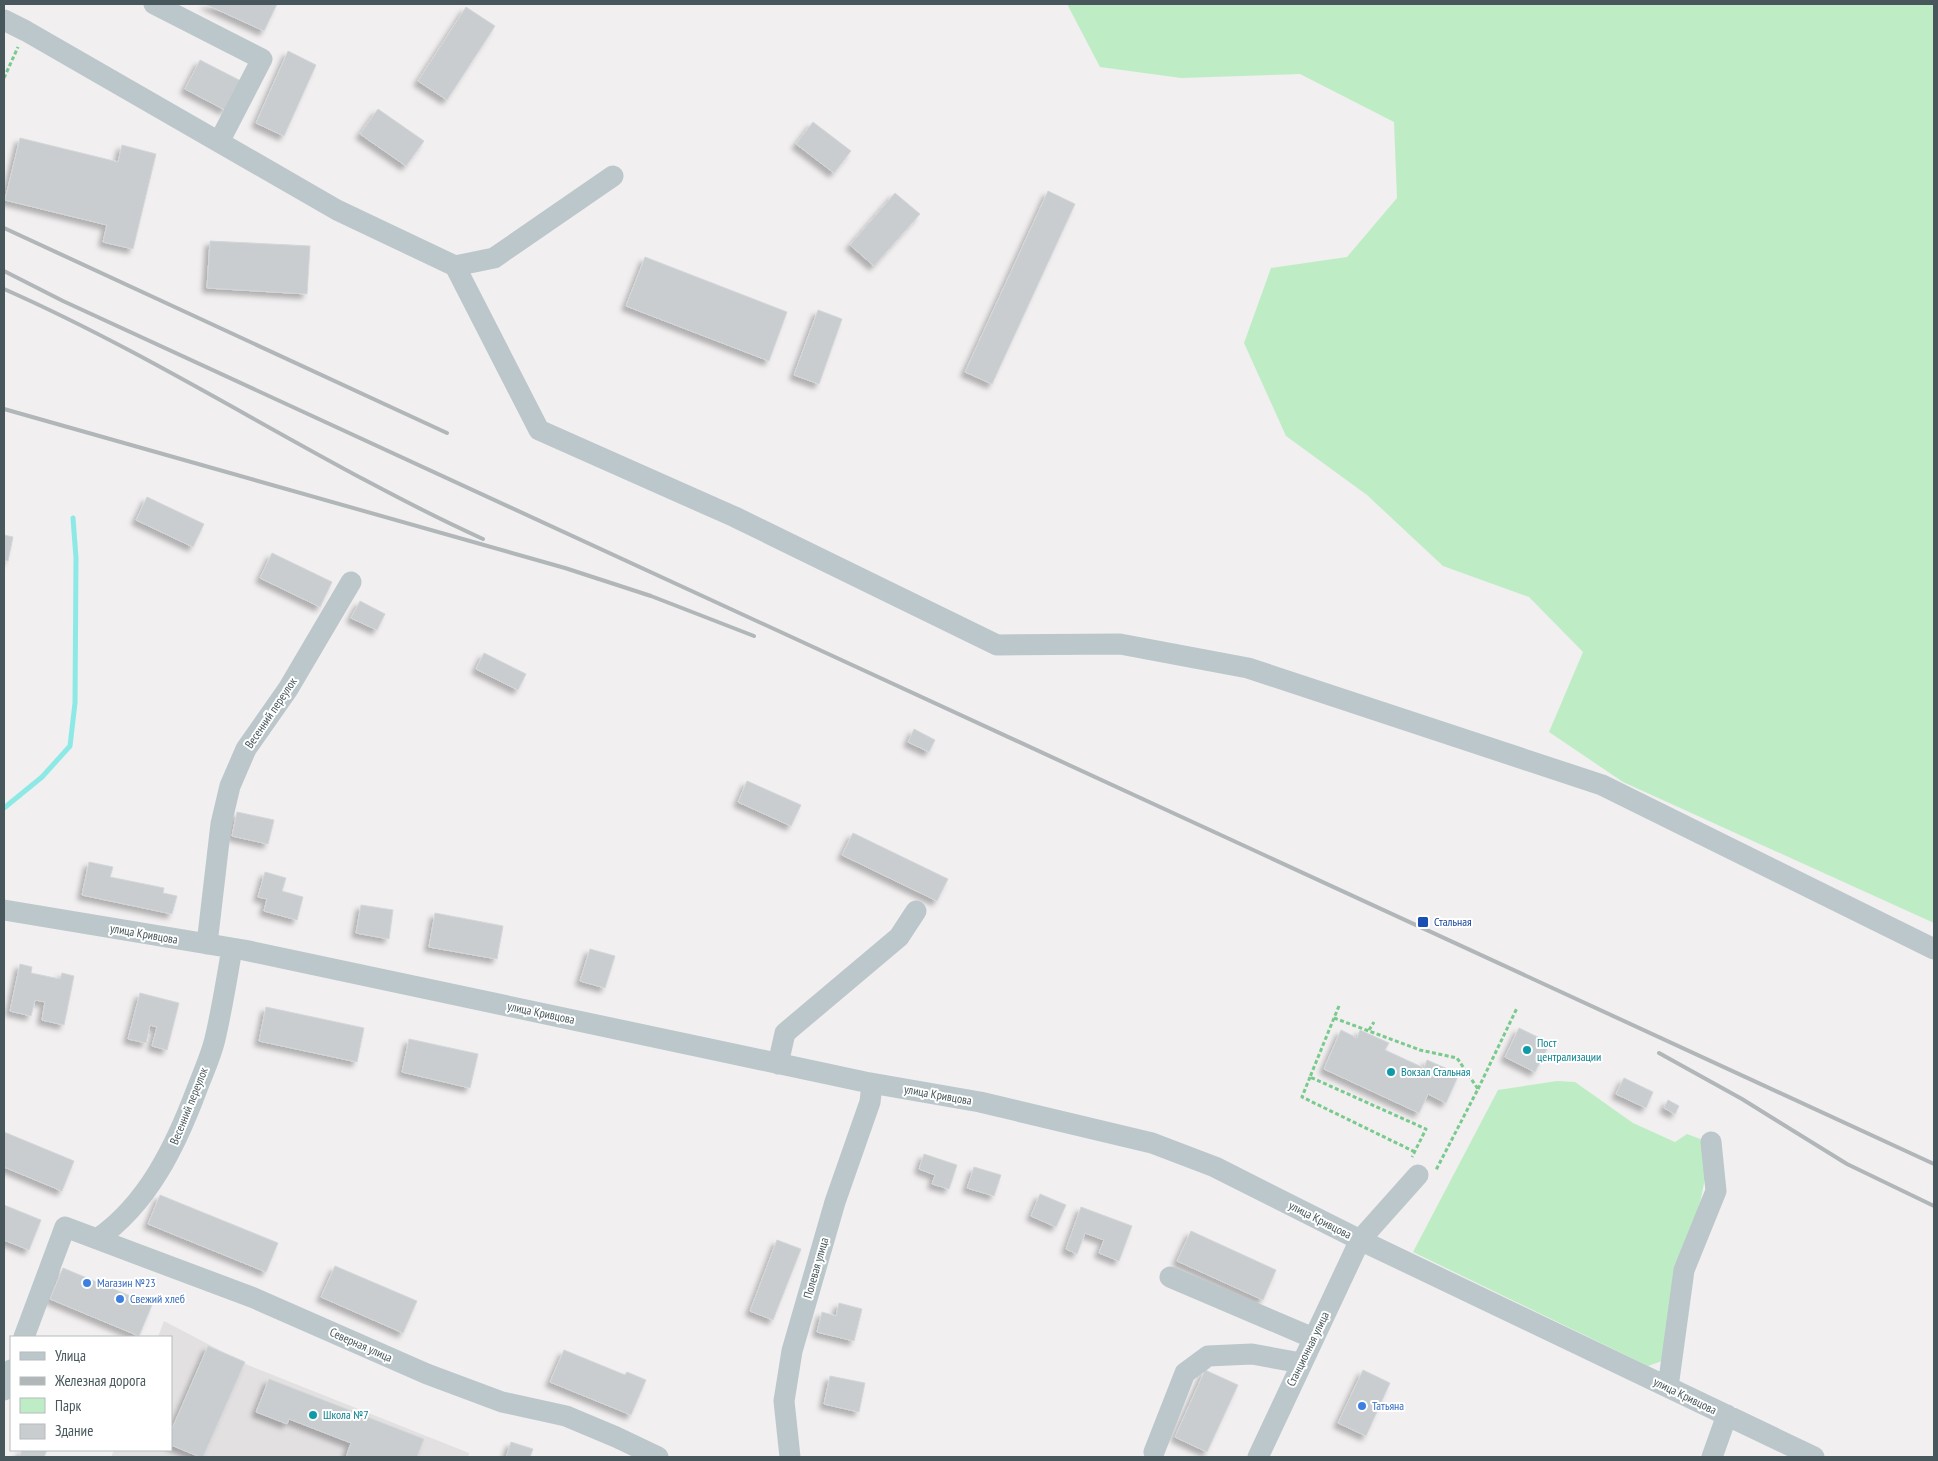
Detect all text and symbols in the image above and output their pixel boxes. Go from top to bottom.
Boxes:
street label: Весенний переулок [241,674,300,751]
place label: Стальная [1434,914,1472,929]
marker: Стальная [1416,915,1430,929]
street label: улица Кривцова [109,920,179,947]
street label: улица Кривцова [506,998,576,1027]
place label: Пост централизации [1537,1035,1601,1064]
marker: Пост централизации [1521,1044,1533,1056]
place label: Вокзал Стальная [1401,1064,1471,1079]
street label: Весенний переулок [166,1065,211,1147]
marker: Вокзал Стальная [1385,1066,1397,1078]
street label: улица Кривцова [903,1081,973,1108]
street label: улица Кривцова [1286,1197,1354,1242]
street label: Полевая улица [800,1235,831,1300]
place label: Магазин №23 [97,1275,156,1290]
marker: Магазин №23 [81,1277,93,1289]
place label: Свежий хлеб [130,1291,185,1306]
marker: Свежий хлеб [114,1293,126,1305]
street label: Станционная улица [1283,1309,1332,1389]
street label: Северная улица [328,1324,395,1365]
legend [10,1336,172,1451]
text: Улица [55,1346,86,1365]
text: Железная дорога [54,1371,146,1390]
street label: улица Кривцова [1651,1374,1719,1417]
text: Парк [55,1396,81,1415]
place label: Татьяна [1372,1398,1404,1413]
marker: Татьяна [1356,1400,1368,1412]
place label: Школа №7 [323,1407,369,1422]
marker: Школа №7 [307,1409,319,1421]
text: Здание [55,1421,93,1440]

